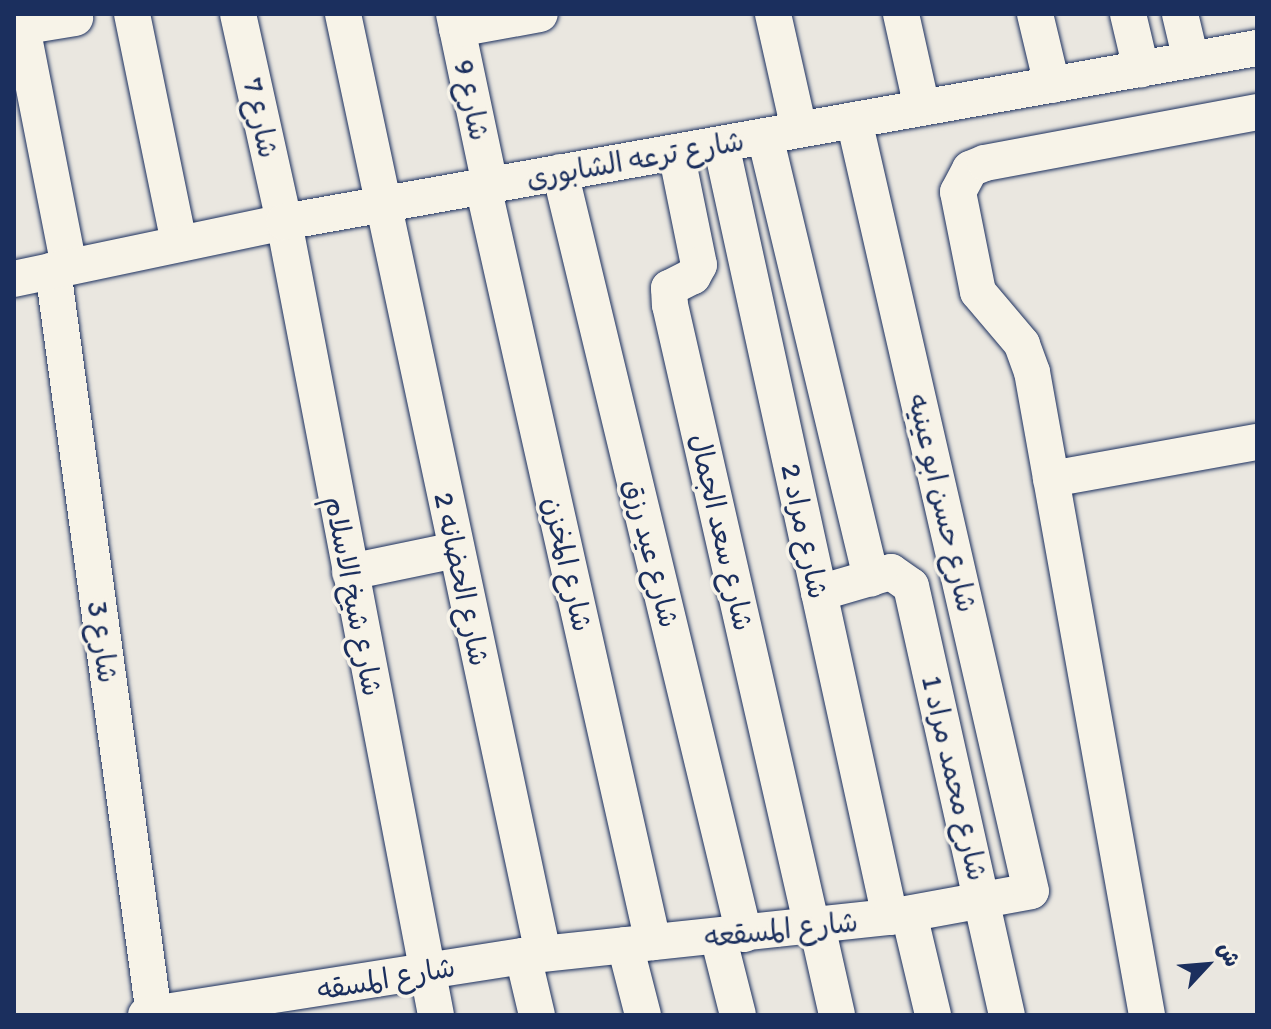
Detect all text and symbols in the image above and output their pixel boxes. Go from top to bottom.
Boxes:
street label: شارع 9 [447,57,497,143]
street label: شارع 7 [236,75,286,161]
street label: شارع ترعه الشابورى [524,123,746,195]
street label: شارع حسن ابو عينيه [902,390,984,616]
street label: شارع سعد الجمال [683,430,761,634]
street label: شارع مراد 2 [774,460,836,602]
street label: شارع عيد رزق [617,475,687,631]
street label: شارع الحضانه 2 [427,489,497,669]
street label: شارع شيخ الاسلام [318,493,390,699]
street label: شارع المخزن [536,493,600,635]
street label: شارع 3 [81,599,125,685]
street label: شارع محمد مراد 1 [915,672,995,884]
street label: شارع المسقعه [703,904,859,954]
north arrow [1167,925,1247,1005]
text: ش [1212,937,1246,971]
street label: شارع المسقه [314,949,458,1007]

